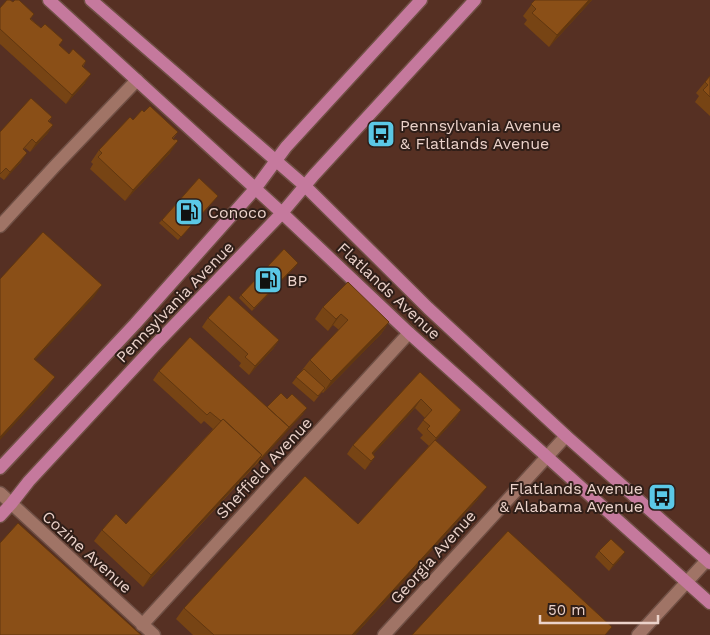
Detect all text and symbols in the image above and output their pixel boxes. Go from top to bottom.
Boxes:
place label: Pennsylvania Avenue & Flatlands Avenue [400,116,561,153]
bus stop icon: Pennsylvania Avenue & Flatlands Avenue [366,119,396,149]
fuel station icon: Conoco [174,197,204,227]
place label: Conoco [208,203,267,222]
street label: Pennsylvania Avenue [112,238,238,366]
street label: Flatlands Avenue [334,238,444,344]
fuel station icon: BP [253,265,283,295]
place label: BP [287,271,307,290]
street label: Sheffield Avenue [212,413,316,523]
place label: Flatlands Avenue & Alabama Avenue [499,479,643,516]
bus stop icon: Flatlands Avenue & Alabama Avenue [647,482,677,512]
street label: Georgia Avenue [386,506,480,608]
street label: Cozine Avenue [38,507,136,597]
scale bar [540,592,658,624]
text: 50 m [548,601,585,619]

